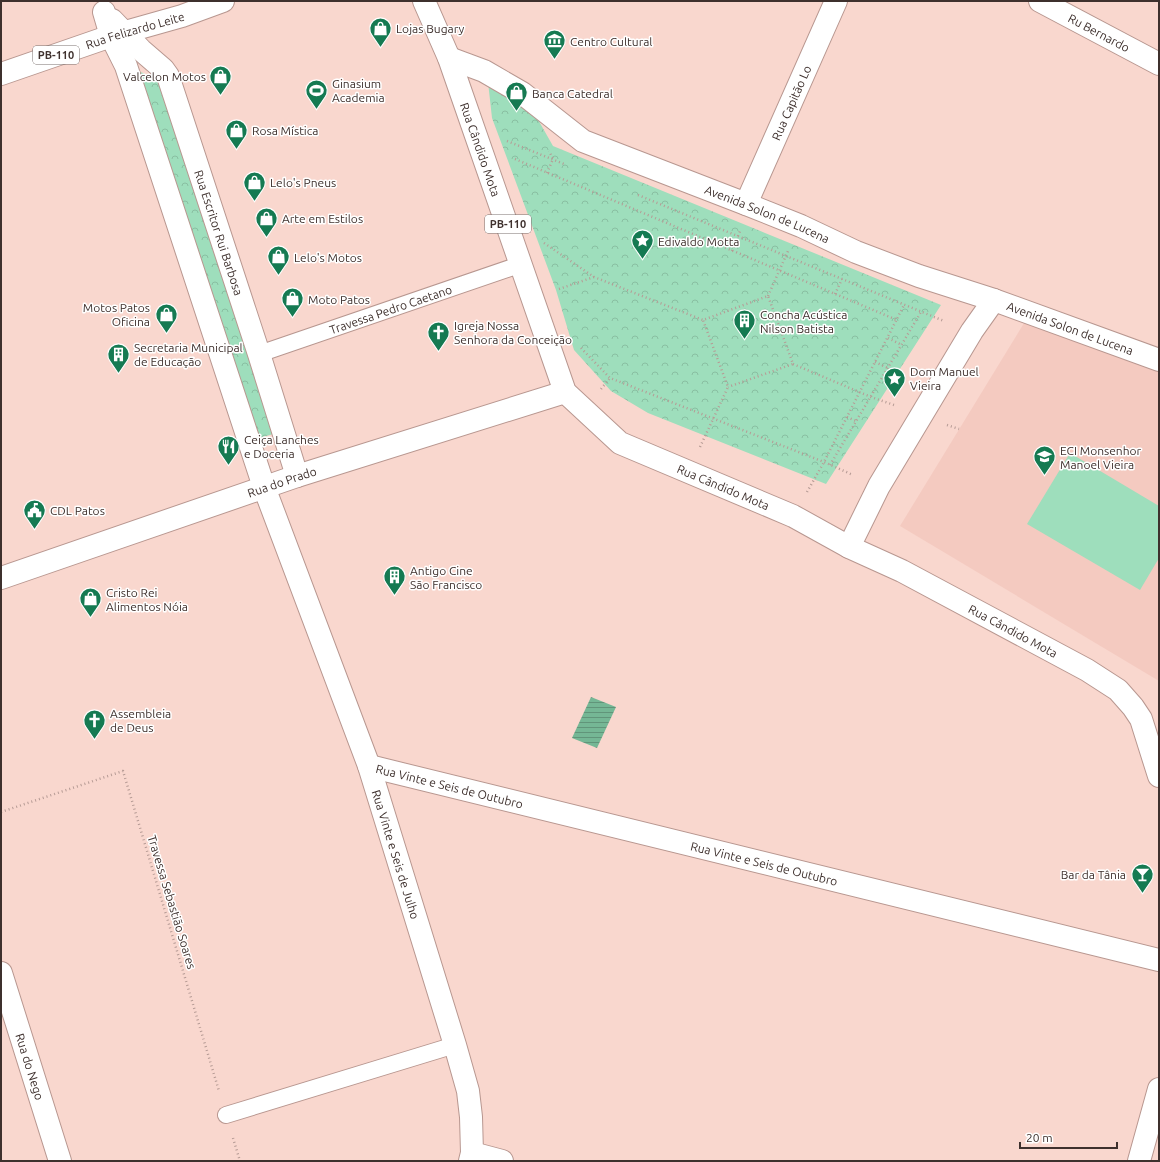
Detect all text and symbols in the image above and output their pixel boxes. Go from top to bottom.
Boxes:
street label: Rua Felizardo Leite [84,9,186,51]
street label: Ru Bernardo [1066,11,1132,54]
shop icon: Lojas Bugary [367,15,393,48]
place label: Lojas Bugary [396,22,465,35]
museum icon: Centro Cultural [541,28,567,61]
place label: Centro Cultural [570,35,653,48]
road number: PB-110 [33,46,79,64]
shop icon: Valcelon Motos [208,63,234,96]
street label: Rua Capitão Lo [769,63,813,142]
place label: Valcelon Motos [123,70,206,83]
sports icon: Ginasium Academia [303,77,329,110]
place label: Ginasium Academia [332,77,385,104]
shop icon: Banca Catedral [503,80,529,113]
place label: Banca Catedral [532,87,613,100]
street label: Rua Cândido Mota [458,101,503,198]
shop icon: Rosa Mística [223,117,249,150]
place label: Rosa Mística [252,124,319,137]
street label: Rua Escritor Rui Barbosa [193,168,246,297]
shop icon: Lelo's Pneus [241,169,267,202]
place label: Lelo's Pneus [270,176,336,189]
street label: Avenida Solon de Lucena [703,182,832,245]
shop icon: Arte em Estilos [254,205,280,238]
place label: Arte em Estilos [282,212,363,225]
road number: PB-110 [485,215,531,233]
place icon: Edivaldo Motta [629,228,655,261]
place label: Edivaldo Motta [658,235,740,248]
shop icon: Lelo's Motos [265,244,291,277]
place label: Lelo's Motos [294,251,362,264]
street label: Travessa Pedro Caetano [328,282,453,336]
shop icon: Moto Patos [279,286,305,319]
place label: Moto Patos [308,293,370,306]
street label: Avenida Solon de Lucena [1005,299,1135,357]
place label: Motos Patos Oficina [83,301,150,328]
shop icon: Motos Patos Oficina [153,301,179,334]
building icon: Concha Acústica Nilson Batista [732,308,758,341]
place label: Concha Acústica Nilson Batista [760,308,847,335]
church icon: Igreja Nossa Senhora da Conceição [426,319,452,352]
place label: Igreja Nossa Senhora da Conceição [454,319,572,346]
building icon: Secretaria Municipal de Educação [106,341,132,374]
place label: Secretaria Municipal de Educação [134,341,243,368]
place icon: Dom Manuel Vieira [881,365,907,398]
place label: Dom Manuel Vieira [910,365,979,392]
restaurant icon: Ceiça Lanches e Doceria [215,433,241,466]
place label: Ceiça Lanches e Doceria [244,433,319,460]
school or university icon: ECI Monsenhor Manoel Vieira [1031,444,1057,477]
place label: ECI Monsenhor Manoel Vieira [1060,444,1142,471]
street label: Rua Cândido Mota [675,461,771,512]
street label: Rua do Prado [246,464,318,499]
public building icon: CDL Patos [22,497,48,530]
place label: CDL Patos [50,504,105,517]
building icon: Antigo Cine São Francisco [381,564,407,597]
place label: Antigo Cine São Francisco [410,564,482,591]
shop icon: Cristo Rei Alimentos Nóia [78,586,104,619]
place label: Cristo Rei Alimentos Nóia [106,586,188,613]
street label: Rua Cândido Mota [967,602,1060,660]
church icon: Assembleia de Deus [82,707,108,740]
place label: Assembleia de Deus [110,707,171,734]
street label: Rua Vinte e Seis de Outubro [375,761,525,810]
street label: Rua Vinte e Seis de Julho [370,788,422,920]
street label: Travessa Sebastião Soares [145,833,199,971]
street label: Rua Vinte e Seis de Outubro [689,839,839,887]
bar icon: Bar da Tânia [1129,861,1155,894]
place label: Bar da Tânia [1061,868,1126,881]
street label: Rua do Nego [14,1032,47,1101]
scale bar [1020,1124,1117,1150]
text: 20 m [1026,1131,1053,1144]

